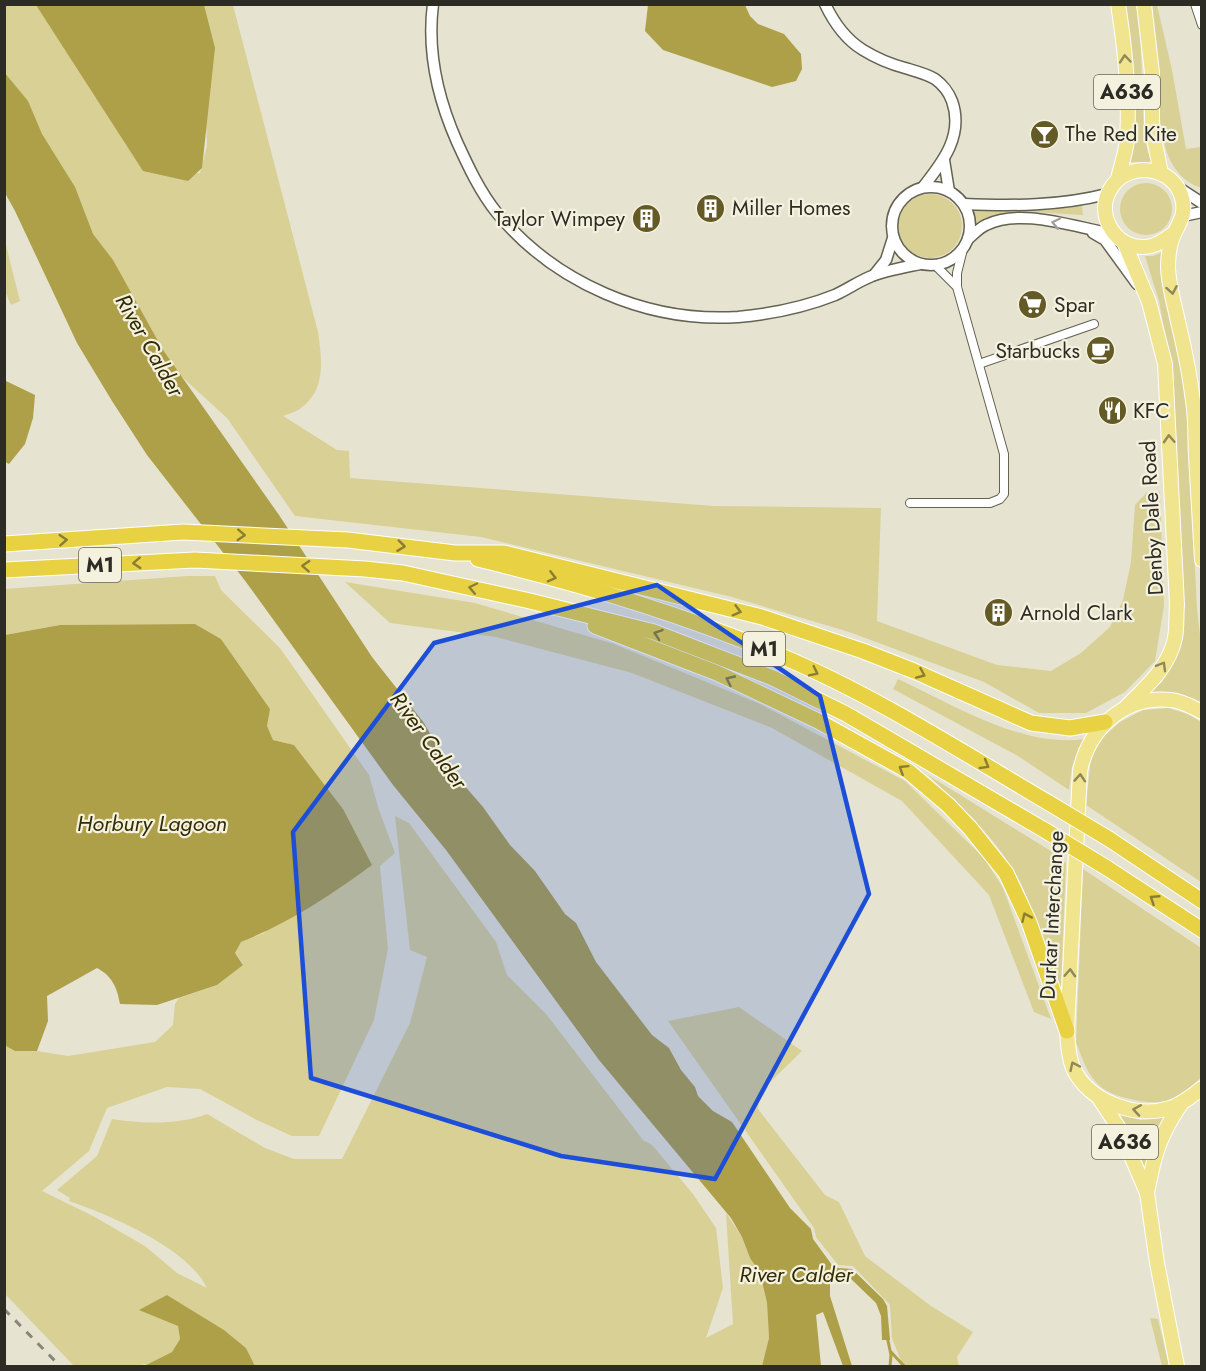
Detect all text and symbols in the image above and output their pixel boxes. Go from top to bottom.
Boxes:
one-way arrow [1119,54,1132,64]
road number: A636 [1094,75,1160,109]
bar icon: The Red Kite [1028,118,1060,150]
place label: The Red Kite [1065,119,1177,149]
building icon: Miller Homes [695,192,727,224]
place label: Miller Homes [732,193,851,223]
building icon: Taylor Wimpey [630,203,662,235]
place label: Taylor Wimpey [494,204,626,234]
one-way arrow [1051,217,1061,230]
one-way arrow [1165,286,1177,295]
water label: River Calder [108,288,193,404]
supermarket icon: Spar [1017,289,1049,321]
place label: Spar [1054,290,1096,320]
cafe icon: Starbucks [1085,335,1117,367]
place label: Starbucks [995,336,1080,366]
restaurant icon: KFC [1096,395,1128,427]
place label: KFC [1133,396,1170,426]
one-way arrow [1163,435,1176,444]
street label: Denby Dale Road [1133,440,1171,596]
one-way arrow [237,529,246,542]
one-way arrow [58,534,67,547]
one-way arrow [397,539,406,552]
road number: M1 [79,548,121,582]
one-way arrow [132,557,141,570]
one-way arrow [302,559,311,572]
one-way arrow [547,570,557,583]
one-way arrow [468,583,478,596]
building icon: Arnold Clark [983,597,1015,629]
place label: Arnold Clark [1020,598,1133,628]
one-way arrow [732,603,742,616]
one-way arrow [653,628,664,641]
road number: M1 [743,632,785,666]
one-way arrow [1155,662,1166,672]
one-way arrow [808,664,819,676]
one-way arrow [915,667,926,679]
one-way arrow [726,675,737,687]
water label: River Calder [383,685,476,797]
one-way arrow [979,758,989,770]
one-way arrow [899,765,909,777]
one-way arrow [1074,773,1087,782]
water label: Horbury Lagoon [77,807,227,839]
street label: Durkar Interchange [1033,830,1071,1000]
one-way arrow [1150,895,1161,906]
one-way arrow [1021,912,1033,923]
one-way arrow [1064,968,1077,977]
one-way arrow [1069,1062,1081,1073]
one-way arrow [1133,1105,1142,1117]
road number: A636 [1092,1125,1158,1159]
water label: River Calder [739,1258,855,1290]

